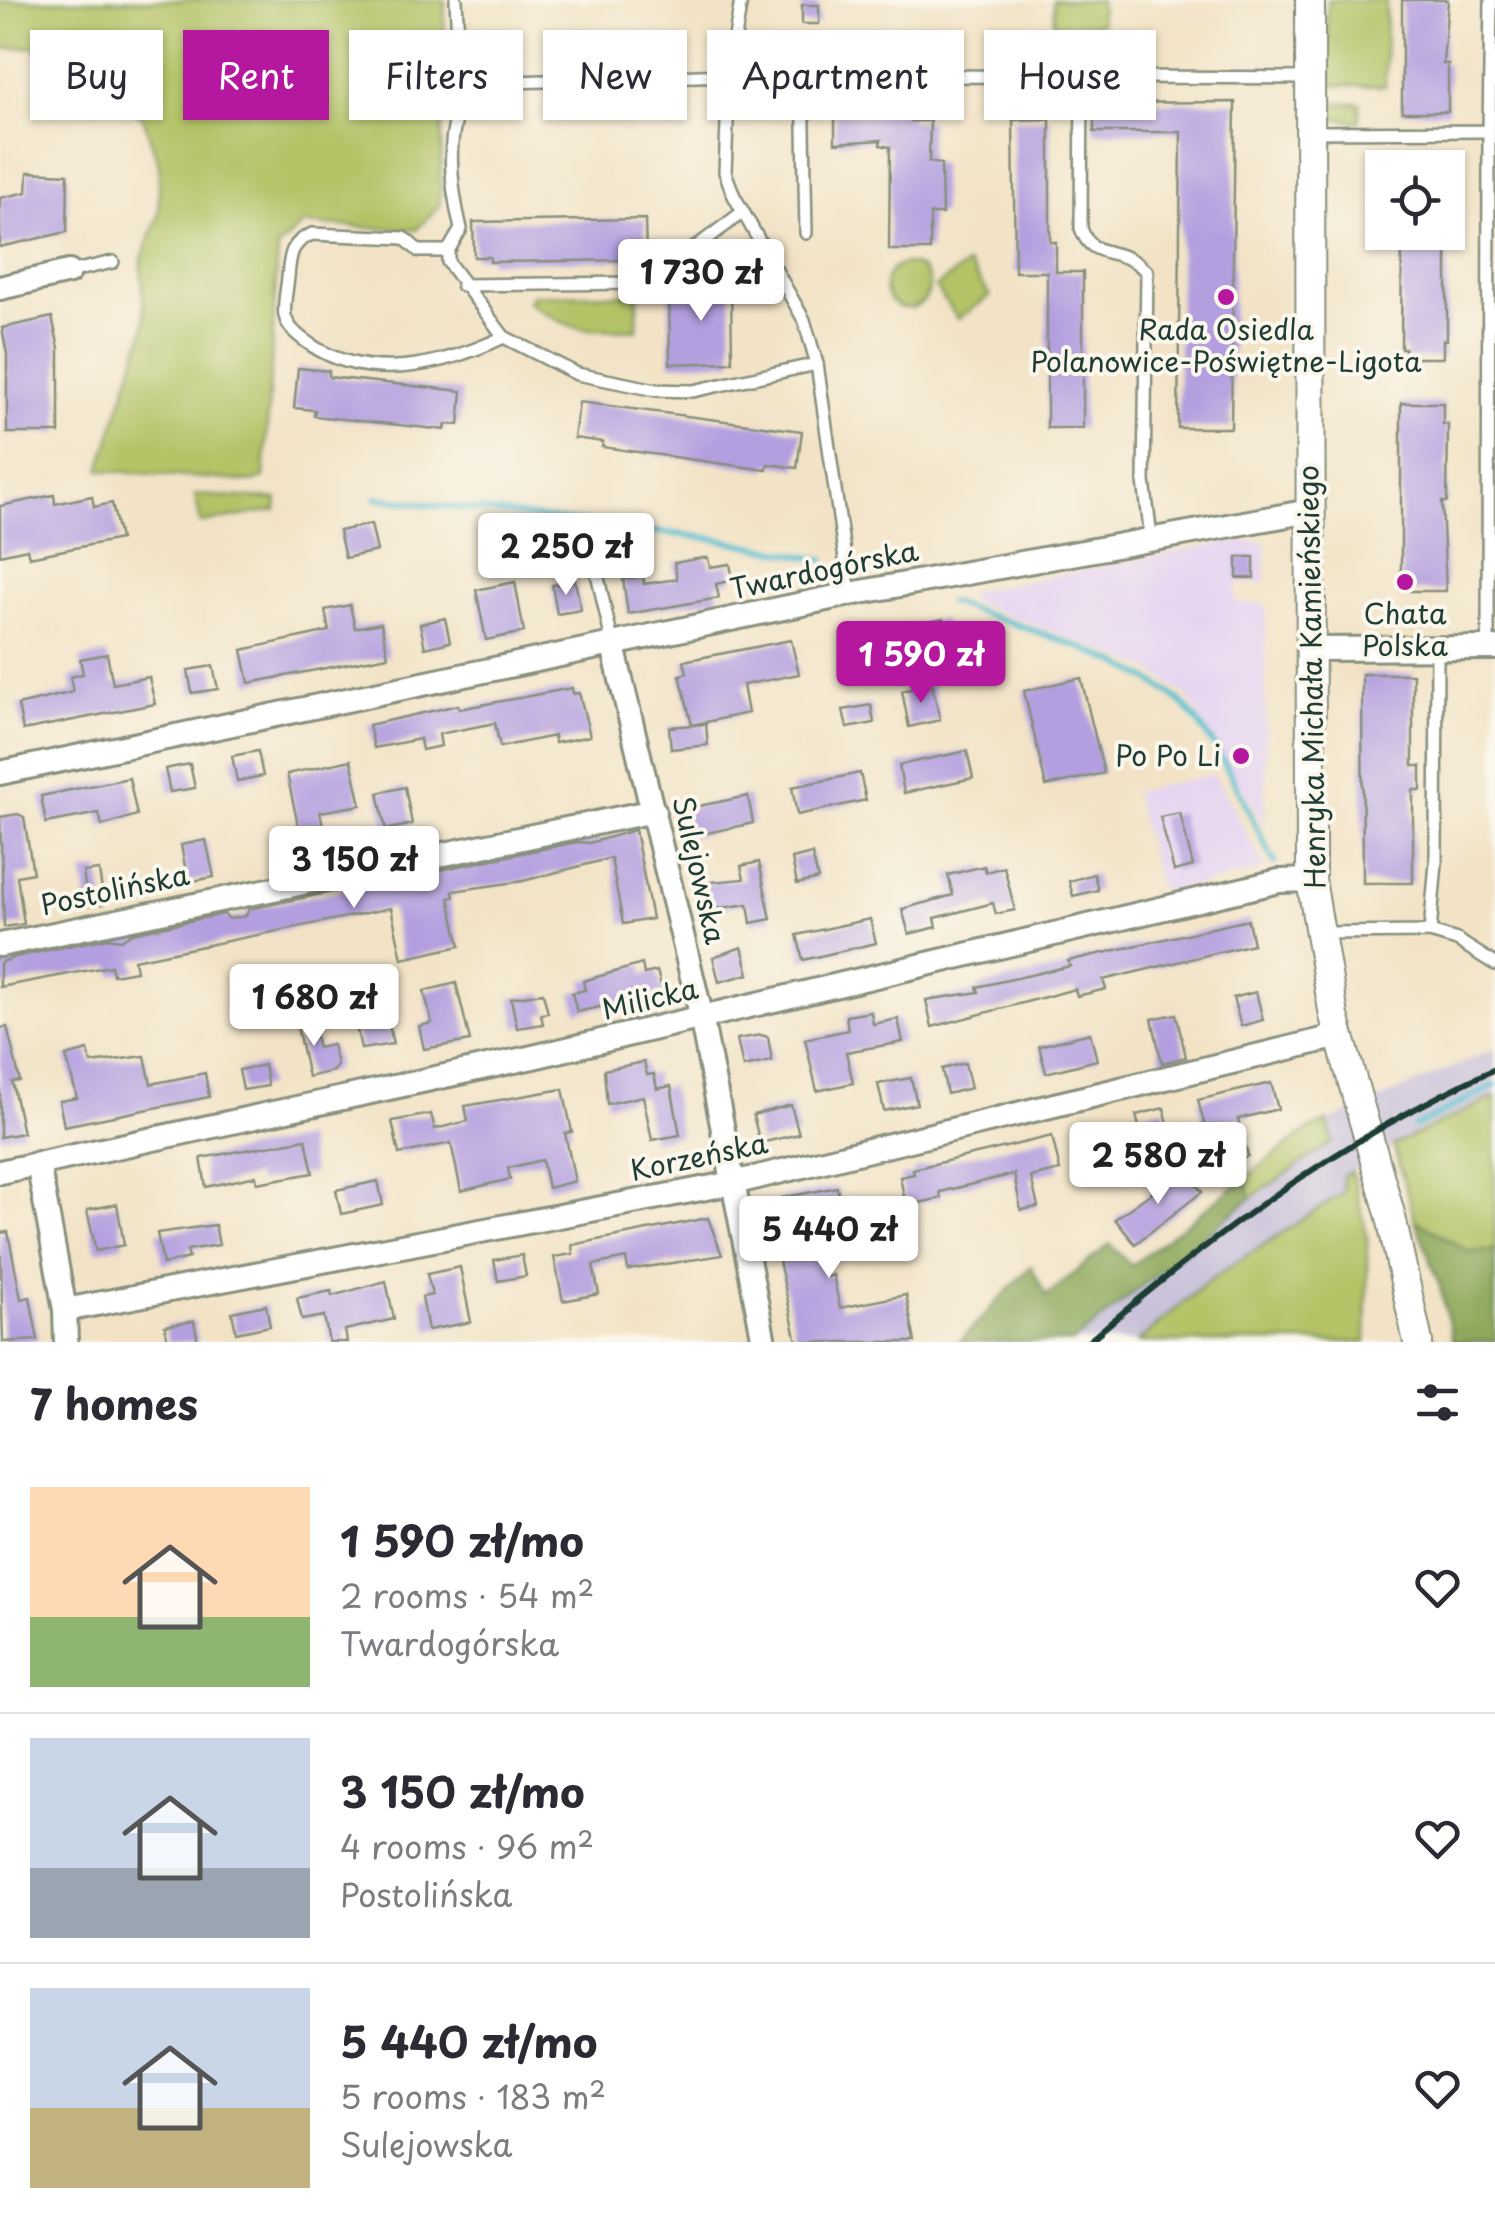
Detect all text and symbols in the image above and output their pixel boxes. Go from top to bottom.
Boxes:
chip: Buy [30,30,163,120]
chip: Rent [183,30,329,120]
chip: Filters [349,30,523,120]
chip: New [543,30,687,120]
chip: Apartment [707,30,964,120]
chip: House [984,30,1156,120]
map controls [1365,150,1465,250]
button: locate [1365,150,1465,250]
pin: 1 730 zł [598,239,804,324]
text: 1 730 zł [640,247,762,295]
marker: Rada Osiedla Polanowice-Poświętne-Ligota [1215,286,1237,308]
place label: Rada Osiedla Polanowice-Poświętne-Ligota [1030,307,1422,382]
street label: Henryka Michała Kamieńskiego [1285,465,1336,889]
pin: 2 250 zł [463,513,669,598]
text: 2 250 zł [500,521,632,569]
street label: Twardogórska [726,527,923,609]
marker: Chata Polska [1394,571,1416,593]
place label: Chata Polska [1362,591,1448,666]
pin: 1 590 zł [818,621,1024,706]
text: 1 590 zł [858,629,984,677]
place label: Po Po Li [1115,733,1221,776]
marker: Po Po Li [1230,745,1252,767]
street label: Sulejowska [663,791,739,949]
pin: 3 150 zł [251,826,457,911]
text: 3 150 zł [291,834,417,882]
street label: Postolińska [36,852,194,925]
pin: 1 680 zł [211,964,417,1049]
street label: Milicka [597,966,702,1029]
text: 1 680 zł [252,972,376,1020]
street label: Korzeńska [626,1120,772,1191]
pin: 2 580 zł [1055,1122,1261,1207]
text: 2 580 zł [1091,1130,1225,1178]
pin: 5 440 zł [726,1196,932,1281]
text: 5 440 zł [761,1204,897,1252]
text: 7 homes [30,1371,198,1434]
icon: filters [1410,1375,1465,1430]
text: 1 590 zł/mo [340,1508,584,1571]
icon: home [110,1527,230,1647]
icon: heart [1410,1560,1465,1615]
text: 2 rooms · 54 m² [340,1571,594,1619]
text: Twardogórska [340,1619,559,1667]
text: 3 150 zł/mo [340,1759,585,1822]
icon: home [110,1778,230,1898]
icon: heart [1410,1811,1465,1866]
text: 4 rooms · 96 m² [340,1822,594,1870]
text: Postolińska [340,1870,512,1918]
text: 5 440 zł/mo [340,2009,597,2072]
icon: home [110,2028,230,2148]
icon: heart [1410,2061,1465,2116]
text: 5 rooms · 183 m² [340,2072,606,2120]
text: Sulejowska [340,2120,512,2168]

